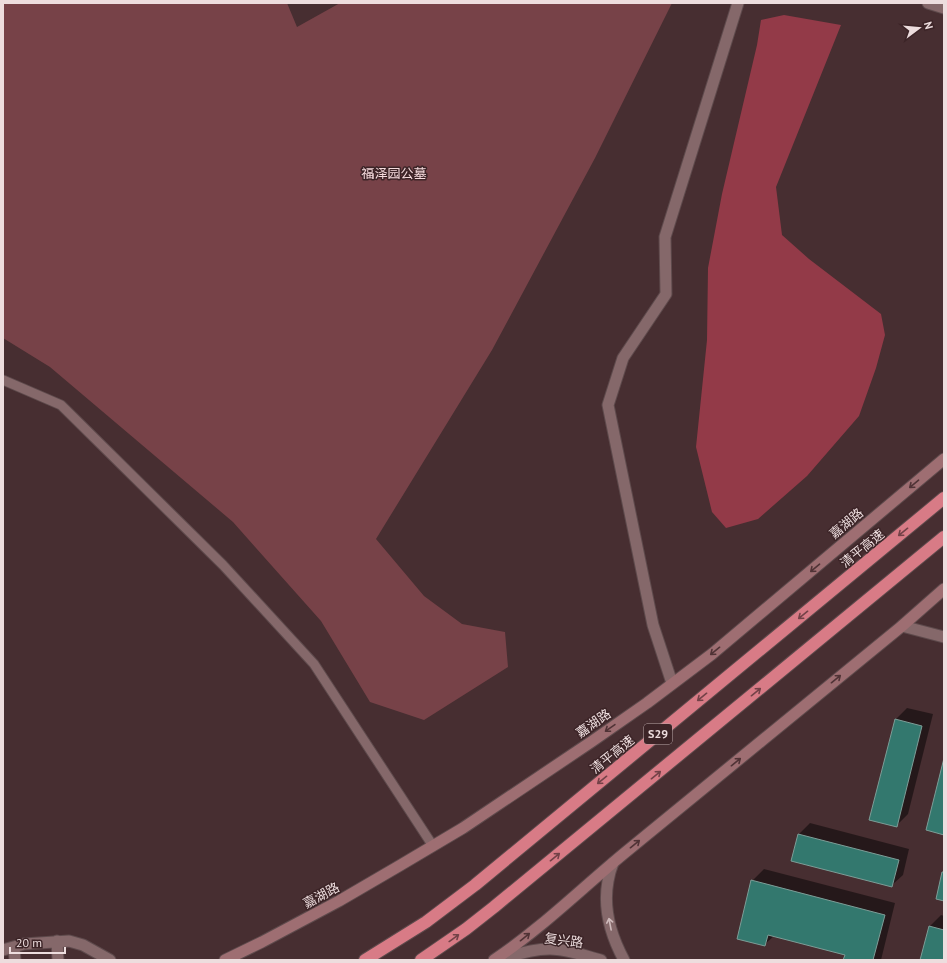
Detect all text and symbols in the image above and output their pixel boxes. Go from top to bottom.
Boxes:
north arrow [899,8,939,48]
text: N [921,20,936,31]
park label: 福泽园公墓 [361,165,427,182]
one-way arrow [909,479,919,488]
street label: 嘉湖路 [826,504,867,542]
street label: 清平高速 [837,525,888,571]
one-way arrow [898,527,908,536]
one-way arrow [809,563,820,572]
one-way arrow [797,610,808,619]
one-way arrow [710,647,720,656]
one-way arrow [831,675,842,684]
one-way arrow [751,687,761,696]
one-way arrow [697,693,708,702]
street label: 嘉湖路 [572,705,614,742]
one-way arrow [605,724,616,732]
road number: S29 [644,724,672,744]
street label: 清平高速 [587,731,638,777]
one-way arrow [730,757,741,766]
one-way arrow [650,770,661,779]
one-way arrow [597,776,608,784]
one-way arrow [630,840,641,849]
one-way arrow [550,853,561,862]
street label: 嘉湖路 [300,879,342,912]
one-way arrow [606,918,614,931]
scale bar [10,929,65,955]
street label: 复兴路 [544,930,584,951]
one-way arrow [520,933,531,942]
one-way arrow [448,934,459,942]
text: 20 m [16,935,42,950]

